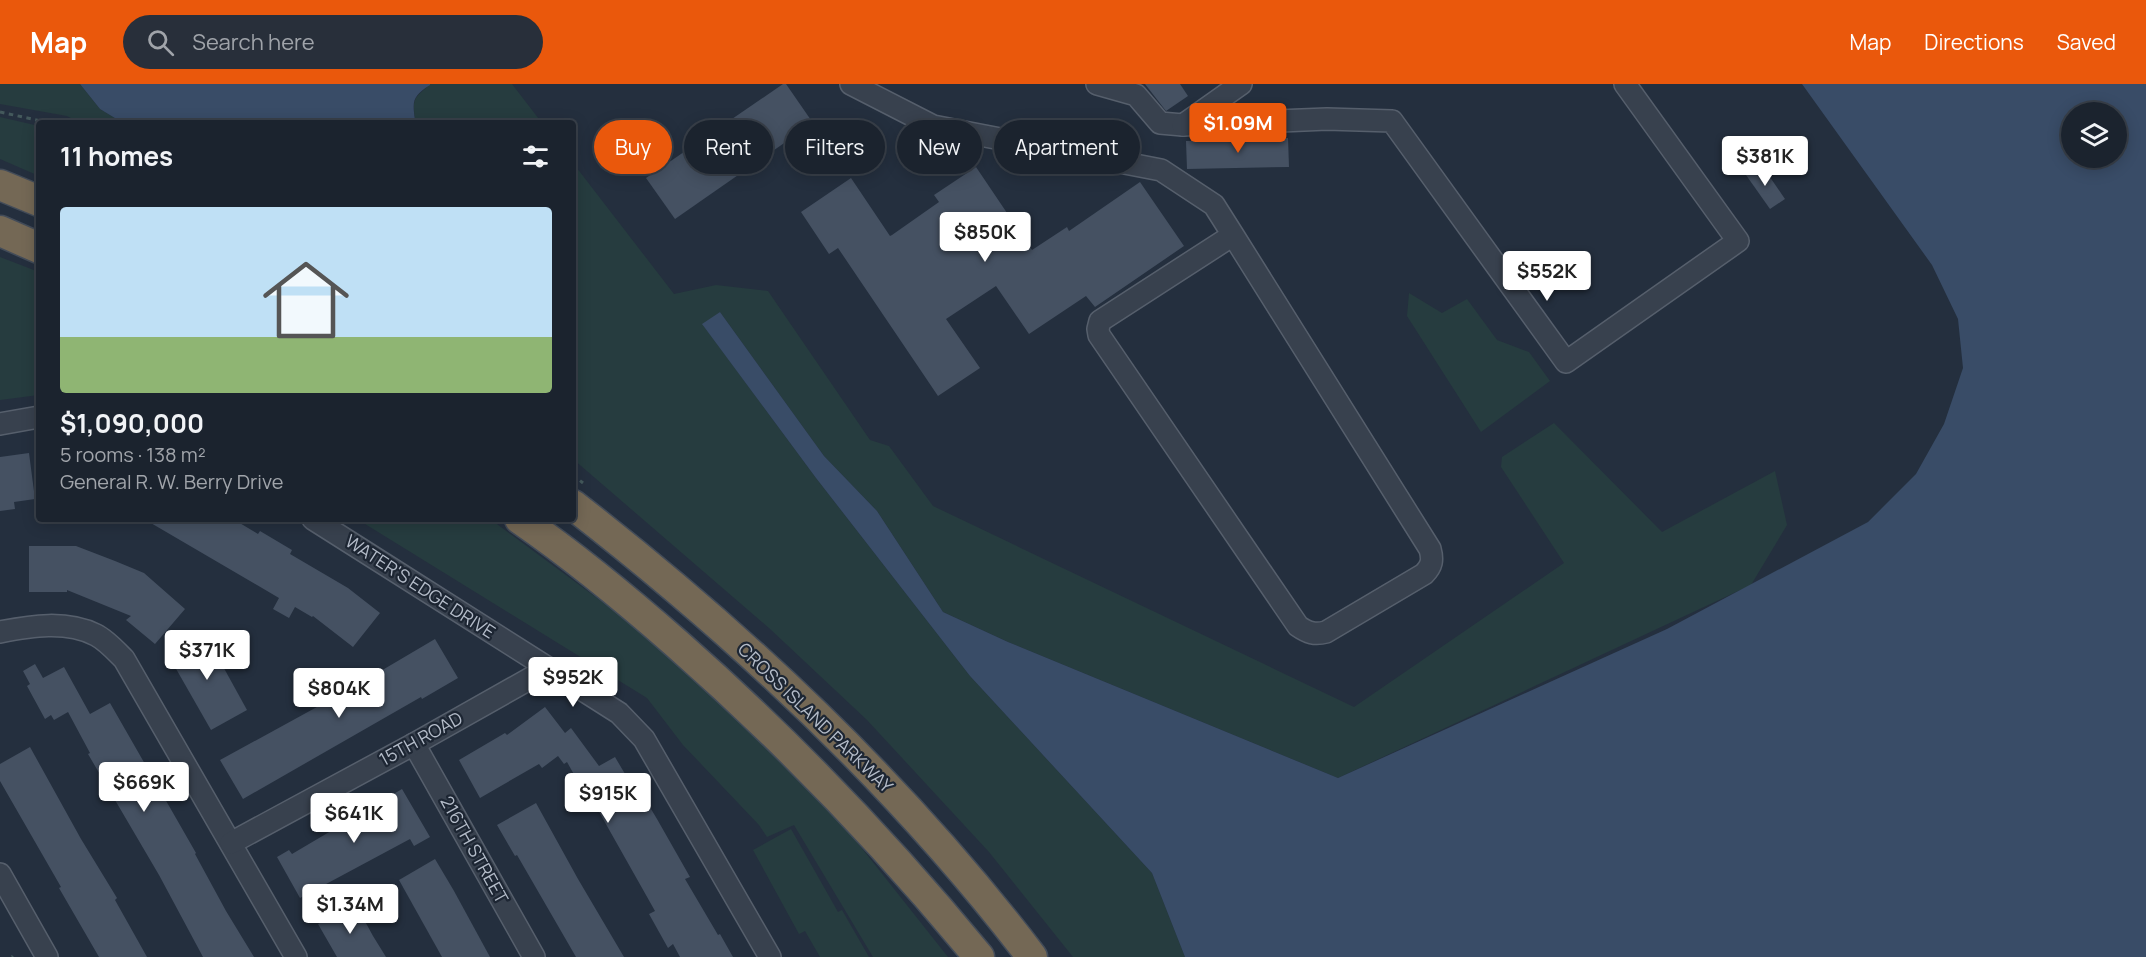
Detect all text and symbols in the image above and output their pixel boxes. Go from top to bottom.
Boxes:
search box [123,15,543,69]
text: Map [30,23,87,61]
icon: search [144,26,177,59]
text: Search here [192,27,315,57]
text: Map [1850,28,1891,56]
text: Directions [1924,28,2024,56]
text: Saved [2057,28,2116,56]
map controls [2061,102,2127,168]
button: layers [2061,102,2127,168]
pin: $1.09M [1189,103,1287,154]
text: $1.09M [1203,109,1273,136]
chip: Buy [594,120,672,174]
chip: Rent [684,120,773,174]
chip: Filters [785,120,885,174]
chip: New [897,120,982,174]
chip: Apartment [994,120,1140,174]
pin: $381K [1723,136,1807,187]
text: 11 homes [60,138,173,174]
icon: filters [519,140,552,173]
text: $381K [1736,142,1794,169]
pin: $850K [943,212,1027,263]
text: $850K [954,218,1016,245]
icon: home [252,246,360,354]
pin: $552K [1505,251,1589,302]
text: $552K [1517,257,1577,284]
text: $1,090,000 [60,405,204,441]
text: 5 rooms · 138 m² [60,441,206,468]
text: General R. W. Berry Drive [60,468,283,495]
street label: WATER'S EDGE DRIVE [341,529,500,644]
pin: $371K [165,630,249,681]
text: $371K [179,636,235,663]
street label: CROSS ISLAND PARKWAY [733,637,899,798]
pin: $952K [531,657,615,708]
text: $952K [542,663,604,690]
pin: $804K [297,668,381,719]
text: $804K [307,674,371,701]
street label: 15TH ROAD [375,705,466,771]
pin: $669K [102,762,186,813]
text: $669K [113,768,175,795]
pin: $915K [566,773,650,824]
text: $915K [579,779,637,806]
street label: 216TH STREET [435,791,514,908]
pin: $641K [312,793,396,844]
text: $641K [325,799,383,826]
pin: $1.34M [301,884,399,935]
text: $1.34M [316,890,384,917]

